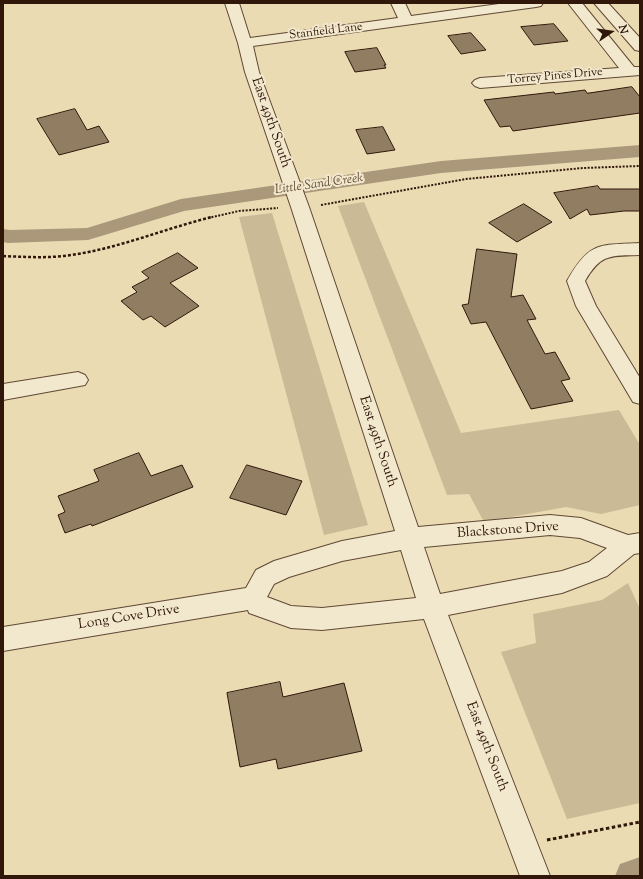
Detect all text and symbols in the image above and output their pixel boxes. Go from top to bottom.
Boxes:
north arrow [591,12,631,52]
street label: Stanfield Lane [288,20,364,44]
text: N [614,23,631,35]
street label: Torrey Pines Drive [507,66,603,88]
street label: East 49th South [247,75,293,171]
water label: Little Sand Creek [274,171,364,199]
street label: East 49th South [354,394,400,490]
street label: Blackstone Drive [457,519,559,543]
street label: Long Cove Drive [77,602,181,634]
street label: East 49th South [461,700,511,794]

